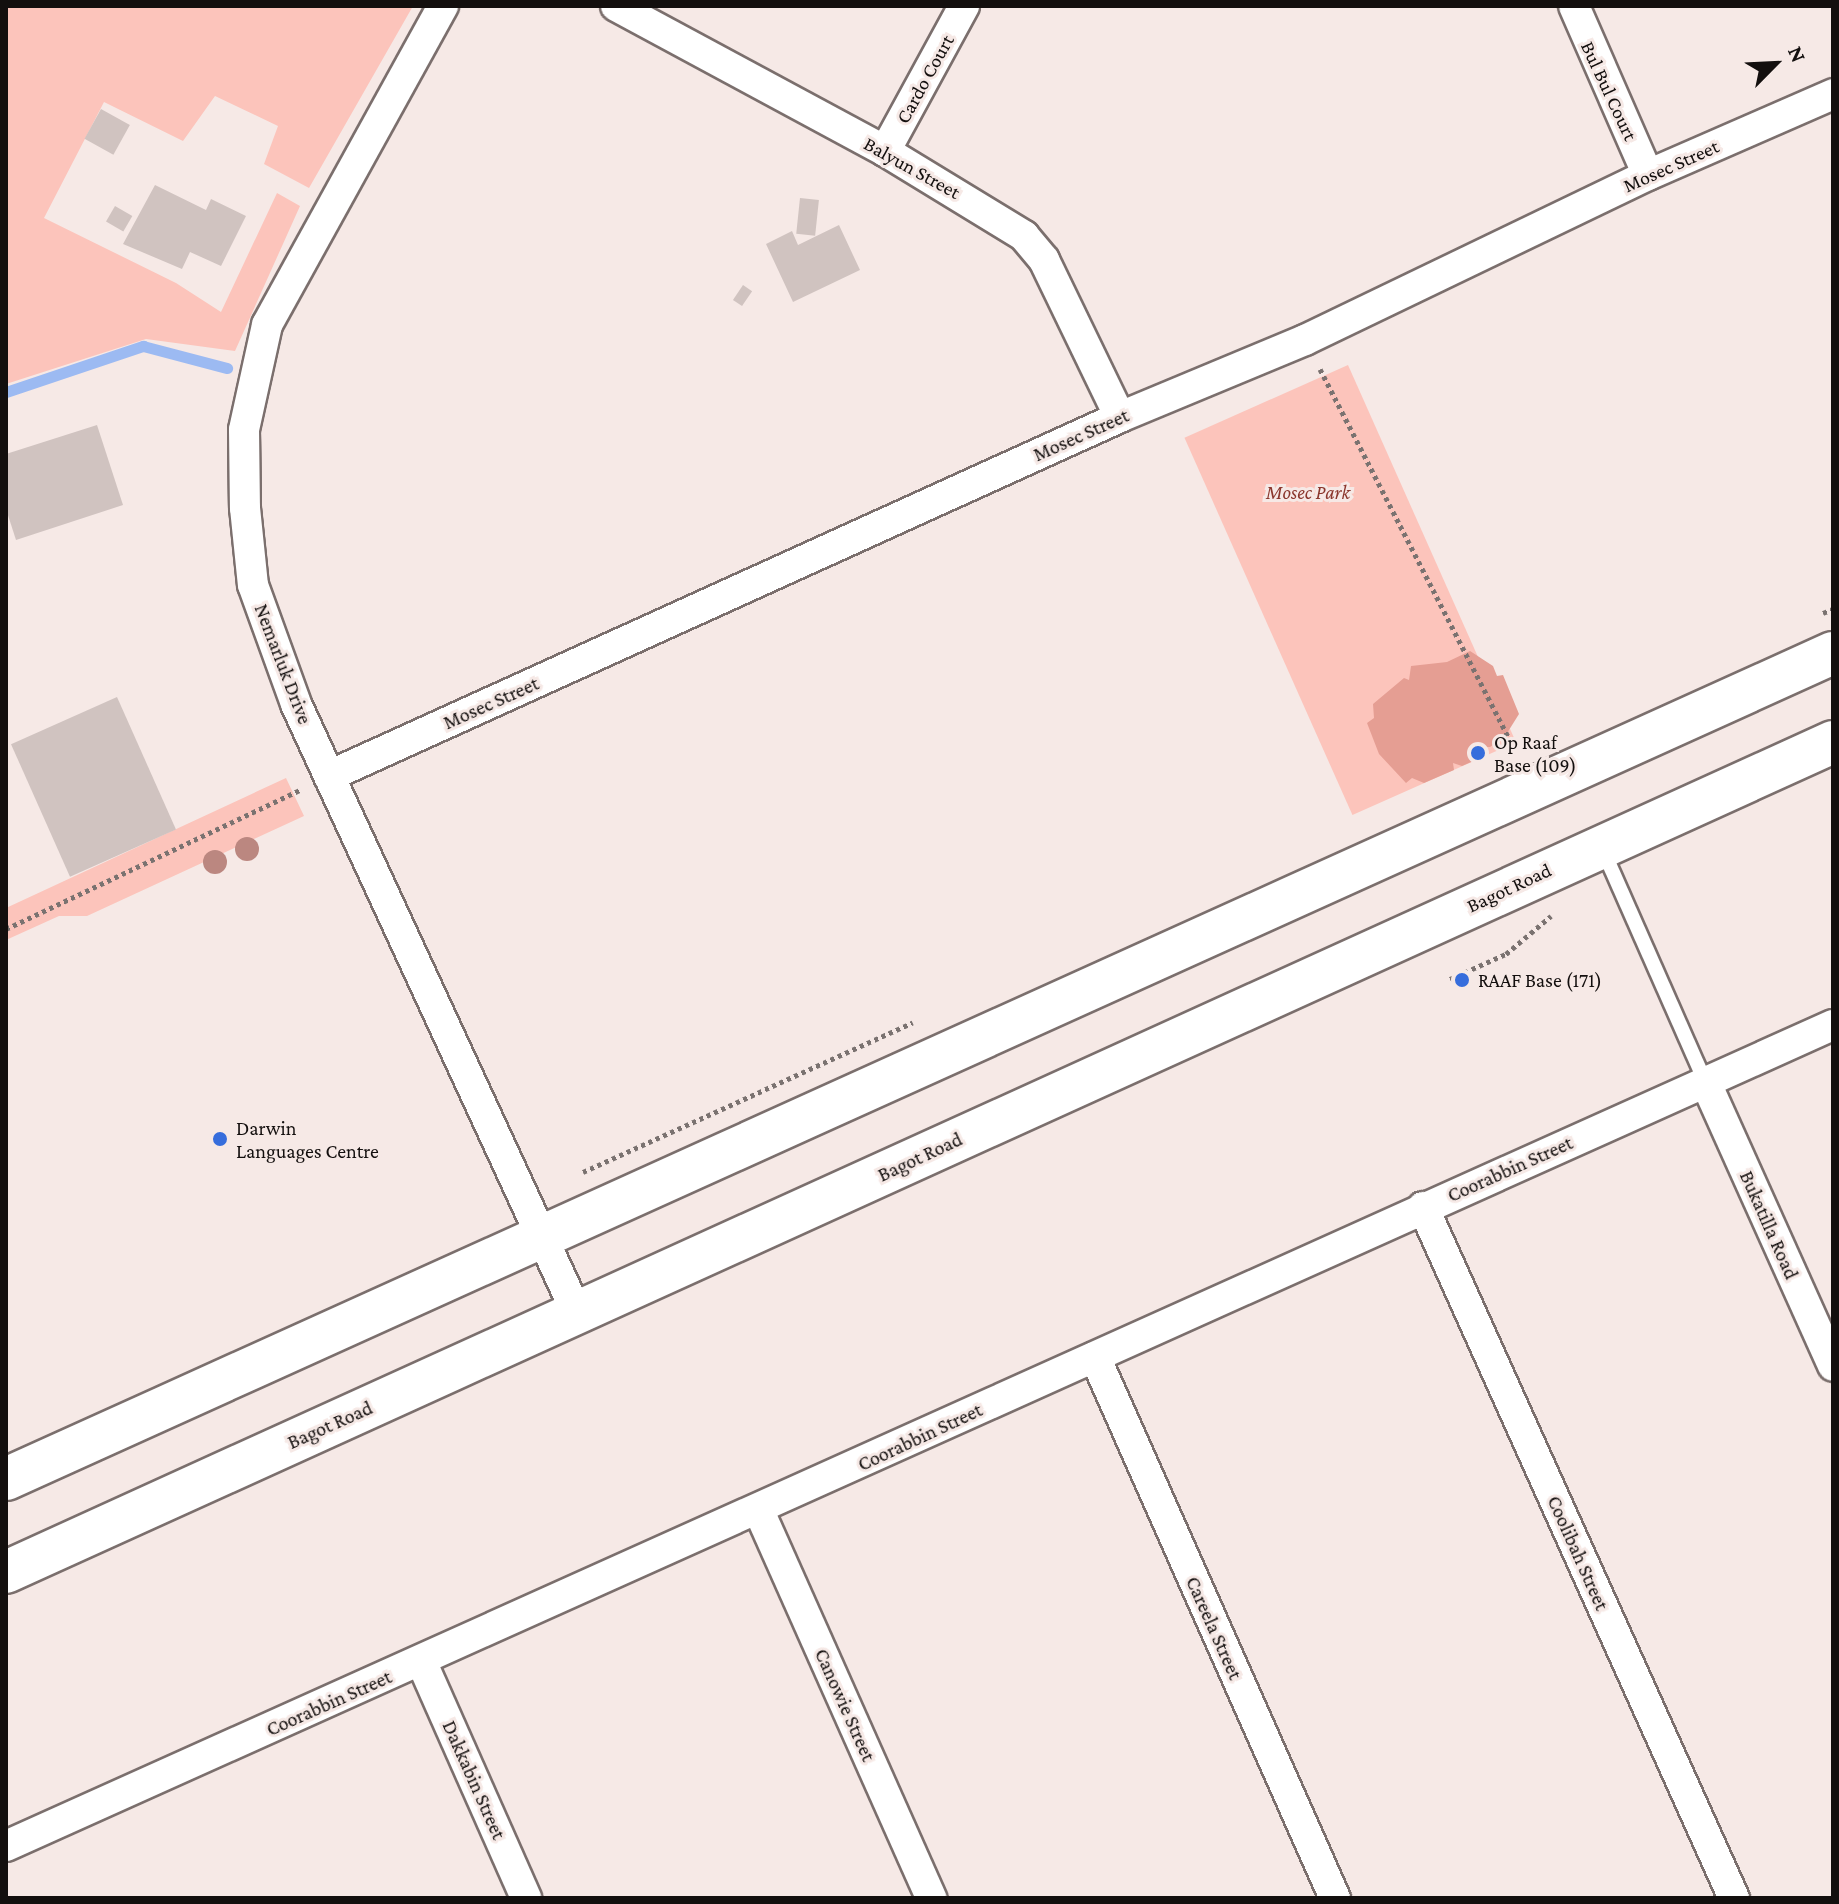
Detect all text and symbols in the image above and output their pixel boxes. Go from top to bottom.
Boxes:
north arrow [1735,24,1815,104]
street label: Cardo Court [891,30,959,128]
street label: Bul Bul Court [1576,37,1642,145]
text: N [1783,42,1812,66]
street label: Balyun Street [860,132,964,204]
street label: Mosec Street [1619,134,1723,198]
street label: Mosec Street [1029,403,1133,467]
park label: Mosec Park [1266,480,1350,504]
street label: Nemarluk Drive [249,601,317,727]
street label: Mosec Street [439,671,543,735]
place label: Op Raaf Base (109) [1494,730,1576,777]
marker: Op Raaf Base (109) [1469,744,1487,762]
street label: Bagot Road [1463,858,1555,918]
place label: RAAF Base (171) [1478,968,1602,992]
marker: RAAF Base (171) [1453,971,1471,989]
place label: Darwin Languages Centre [236,1116,379,1163]
street label: Bagot Road [874,1127,966,1187]
marker: Darwin Languages Centre [211,1130,229,1148]
street label: Coorabbin Street [1444,1131,1576,1207]
street label: Bukatilla Road [1734,1167,1804,1283]
street label: Bagot Road [284,1396,376,1454]
street label: Coorabbin Street [854,1398,986,1476]
street label: Coolibah Street [1542,1492,1614,1614]
street label: Careela Street [1181,1573,1247,1683]
street label: Canowie Street [809,1645,881,1765]
street label: Coorabbin Street [263,1665,395,1741]
street label: Dakkabin Street [437,1717,511,1843]

